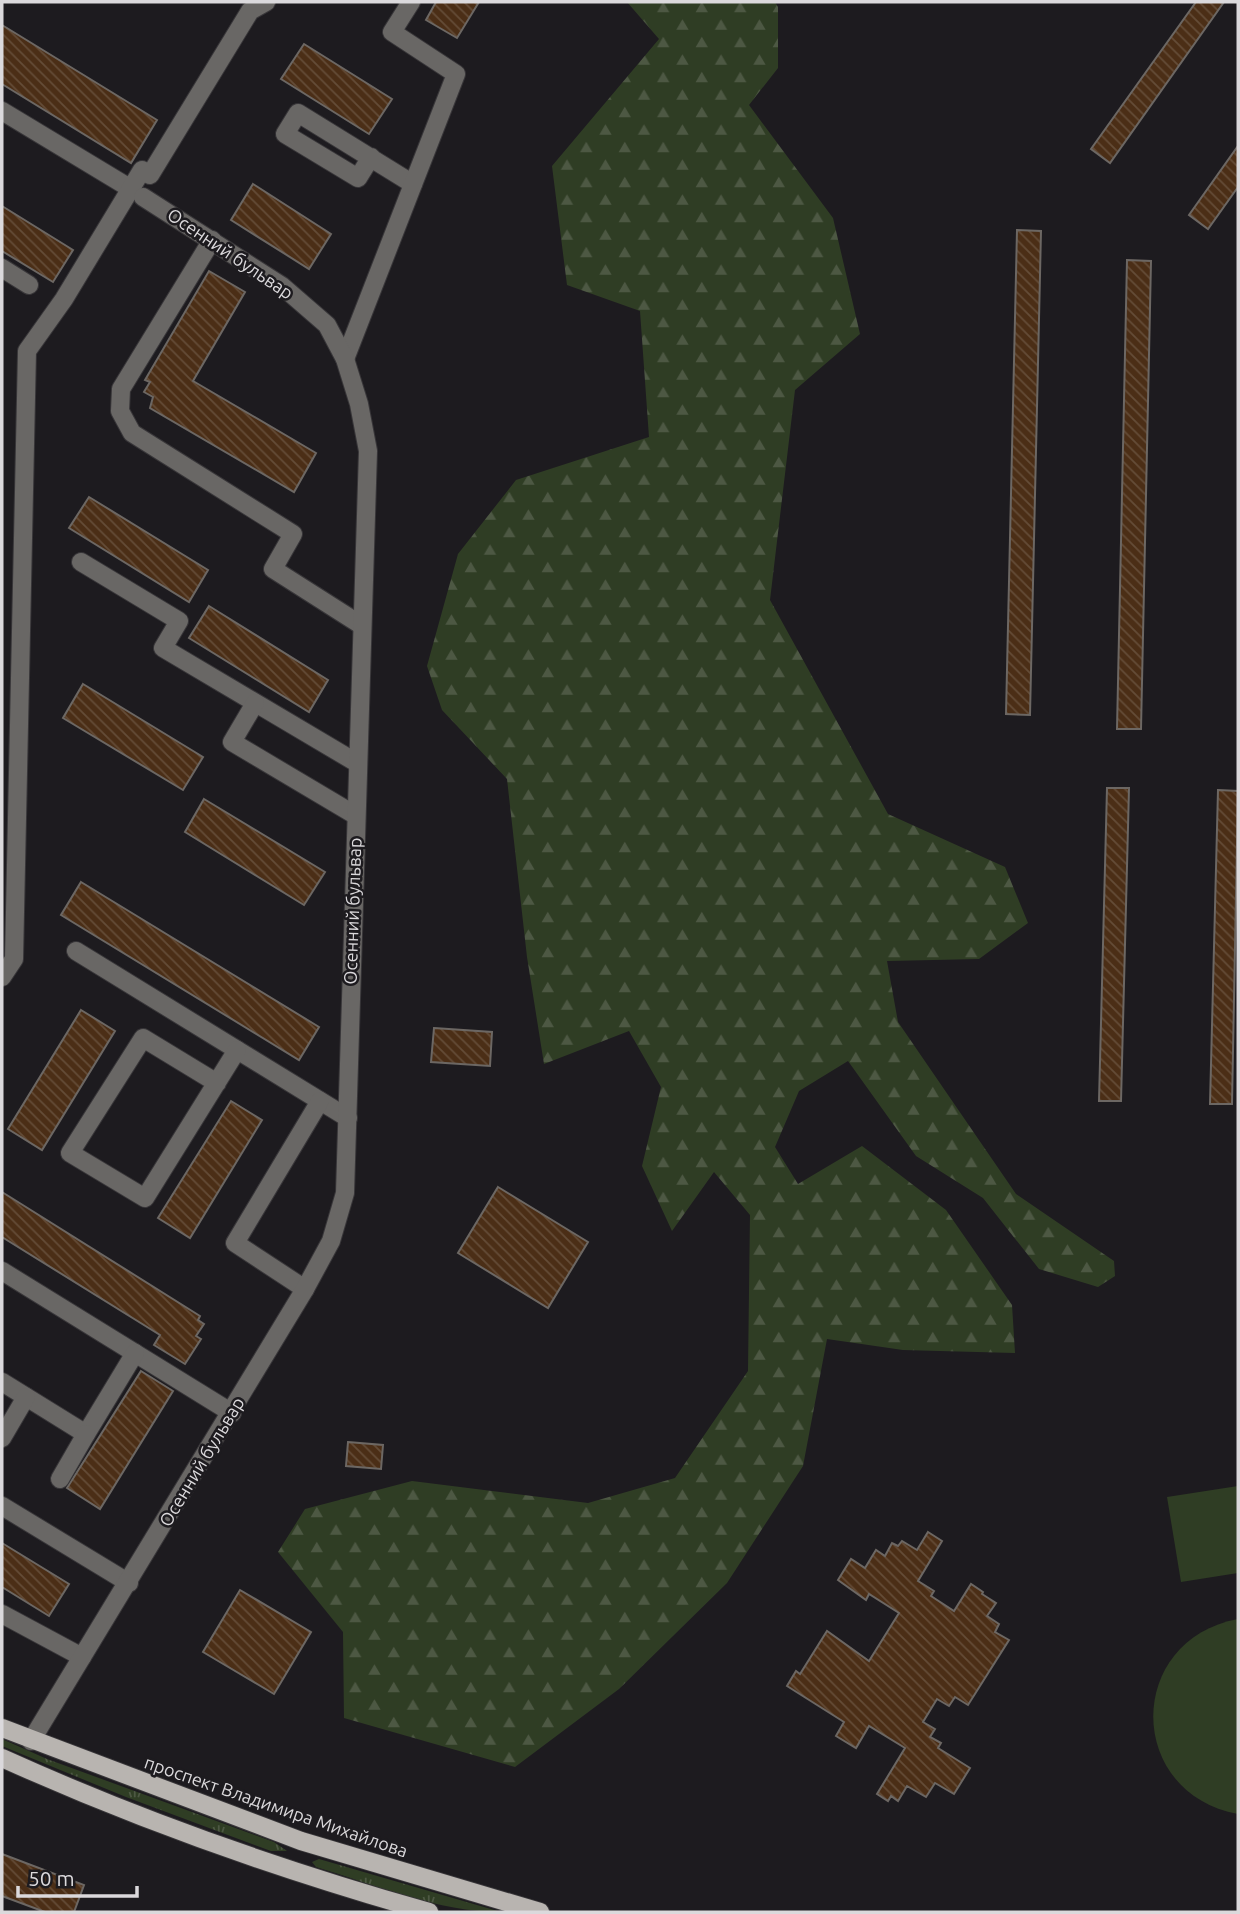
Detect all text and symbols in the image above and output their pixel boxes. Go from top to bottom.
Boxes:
street label: Осенний бульвар [164,204,297,303]
street label: Осенний бульвар [339,837,365,985]
street label: Осенний бульвар [155,1393,248,1530]
street label: проспект Владимира Михайлова [142,1751,411,1861]
scale bar [18,1854,136,1898]
text: 50 m [28,1866,75,1890]

